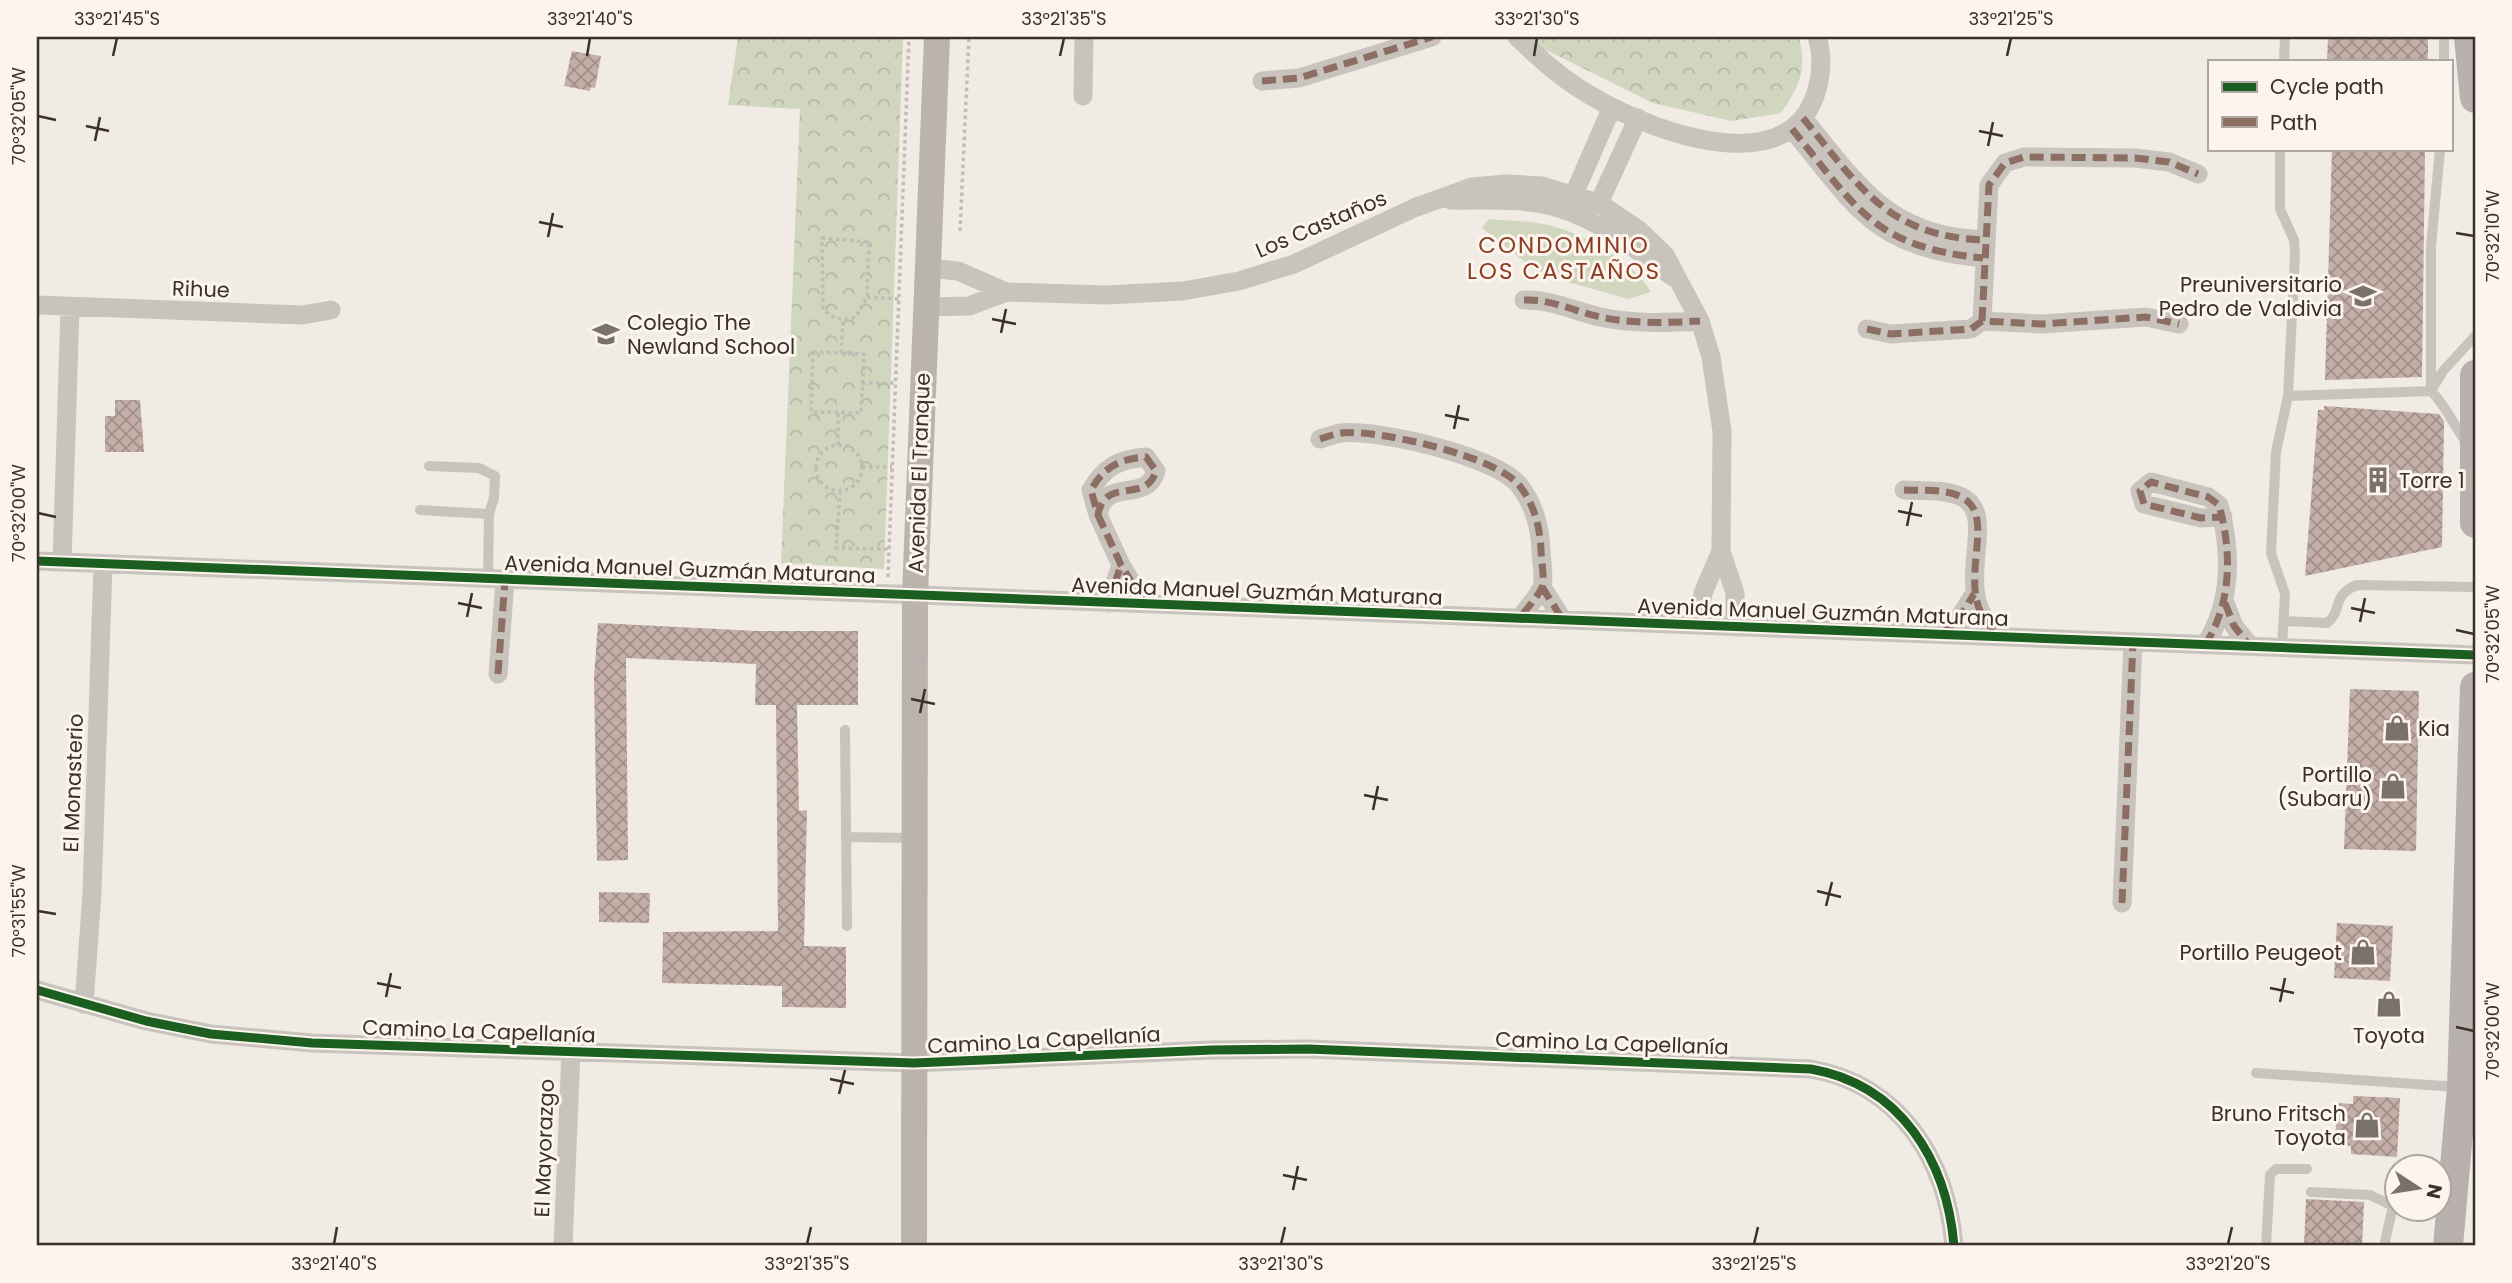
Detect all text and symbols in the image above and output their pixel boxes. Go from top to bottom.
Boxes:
text: 33°21'45"S [74,6,160,31]
text: 33°21'40"S [547,6,633,31]
text: 33°21'35"S [1021,6,1107,31]
text: 33°21'30"S [1494,6,1580,31]
text: 33°21'25"S [1968,6,2054,31]
legend [2208,60,2452,150]
text: 70°32'05"W [6,67,31,165]
text: Cycle path [2270,72,2384,101]
text: Path [2270,108,2317,137]
street label: Los Castaños [1251,183,1391,265]
text: 70°32'10"W [2480,189,2505,282]
district label: CONDOMINIO LOS CASTAÑOS [1467,229,1661,287]
place label: Preuniversitario Pedro de Valdivia [2159,270,2342,323]
street label: Rihue [172,273,230,305]
school or university icon: Preuniversitario Pedro de Valdivia [2348,281,2378,311]
place label: Colegio The Newland School [627,308,795,361]
school or university icon: Colegio The Newland School [591,319,621,349]
street label: Avenida El Tranque [901,372,937,574]
text: 70°32'00"W [6,464,31,562]
building icon: Torre 1 [2363,465,2393,495]
place label: Torre 1 [2399,466,2465,495]
street label: Avenida Manuel Guzmán Maturana [504,548,876,590]
street label: Avenida Manuel Guzmán Maturana [1071,570,1443,612]
text: 70°32'05"W [2480,585,2505,683]
street label: Avenida Manuel Guzmán Maturana [1637,591,2009,633]
street label: El Monasterio [56,713,90,853]
shop icon: Kia [2382,713,2412,743]
place label: Kia [2418,714,2450,743]
place label: Portillo (Subaru) [2278,760,2372,813]
shop icon: Portillo (Subaru) [2378,771,2408,801]
text: 70°31'55"W [6,864,31,958]
shop icon: Portillo Peugeot [2348,937,2378,967]
place label: Portillo Peugeot [2179,938,2342,967]
text: 70°32'00"W [2480,982,2505,1080]
shop icon: Toyota [2374,989,2404,1019]
street label: Camino La Capellanía [362,1012,596,1050]
street label: Camino La Capellanía [927,1019,1161,1061]
place label: Toyota [2353,1021,2425,1050]
street label: Camino La Capellanía [1495,1024,1729,1062]
street label: El Mayorazgo [527,1078,561,1218]
place label: Bruno Fritsch Toyota [2211,1099,2346,1152]
shop icon: Bruno Fritsch Toyota [2352,1110,2382,1140]
north arrow [2382,1154,2452,1224]
text: N [2419,1182,2449,1201]
text: 33°21'40"S [291,1251,377,1276]
text: 33°21'35"S [764,1251,850,1276]
text: 33°21'30"S [1238,1251,1324,1276]
text: 33°21'25"S [1711,1251,1797,1276]
text: 33°21'20"S [2185,1251,2271,1276]

